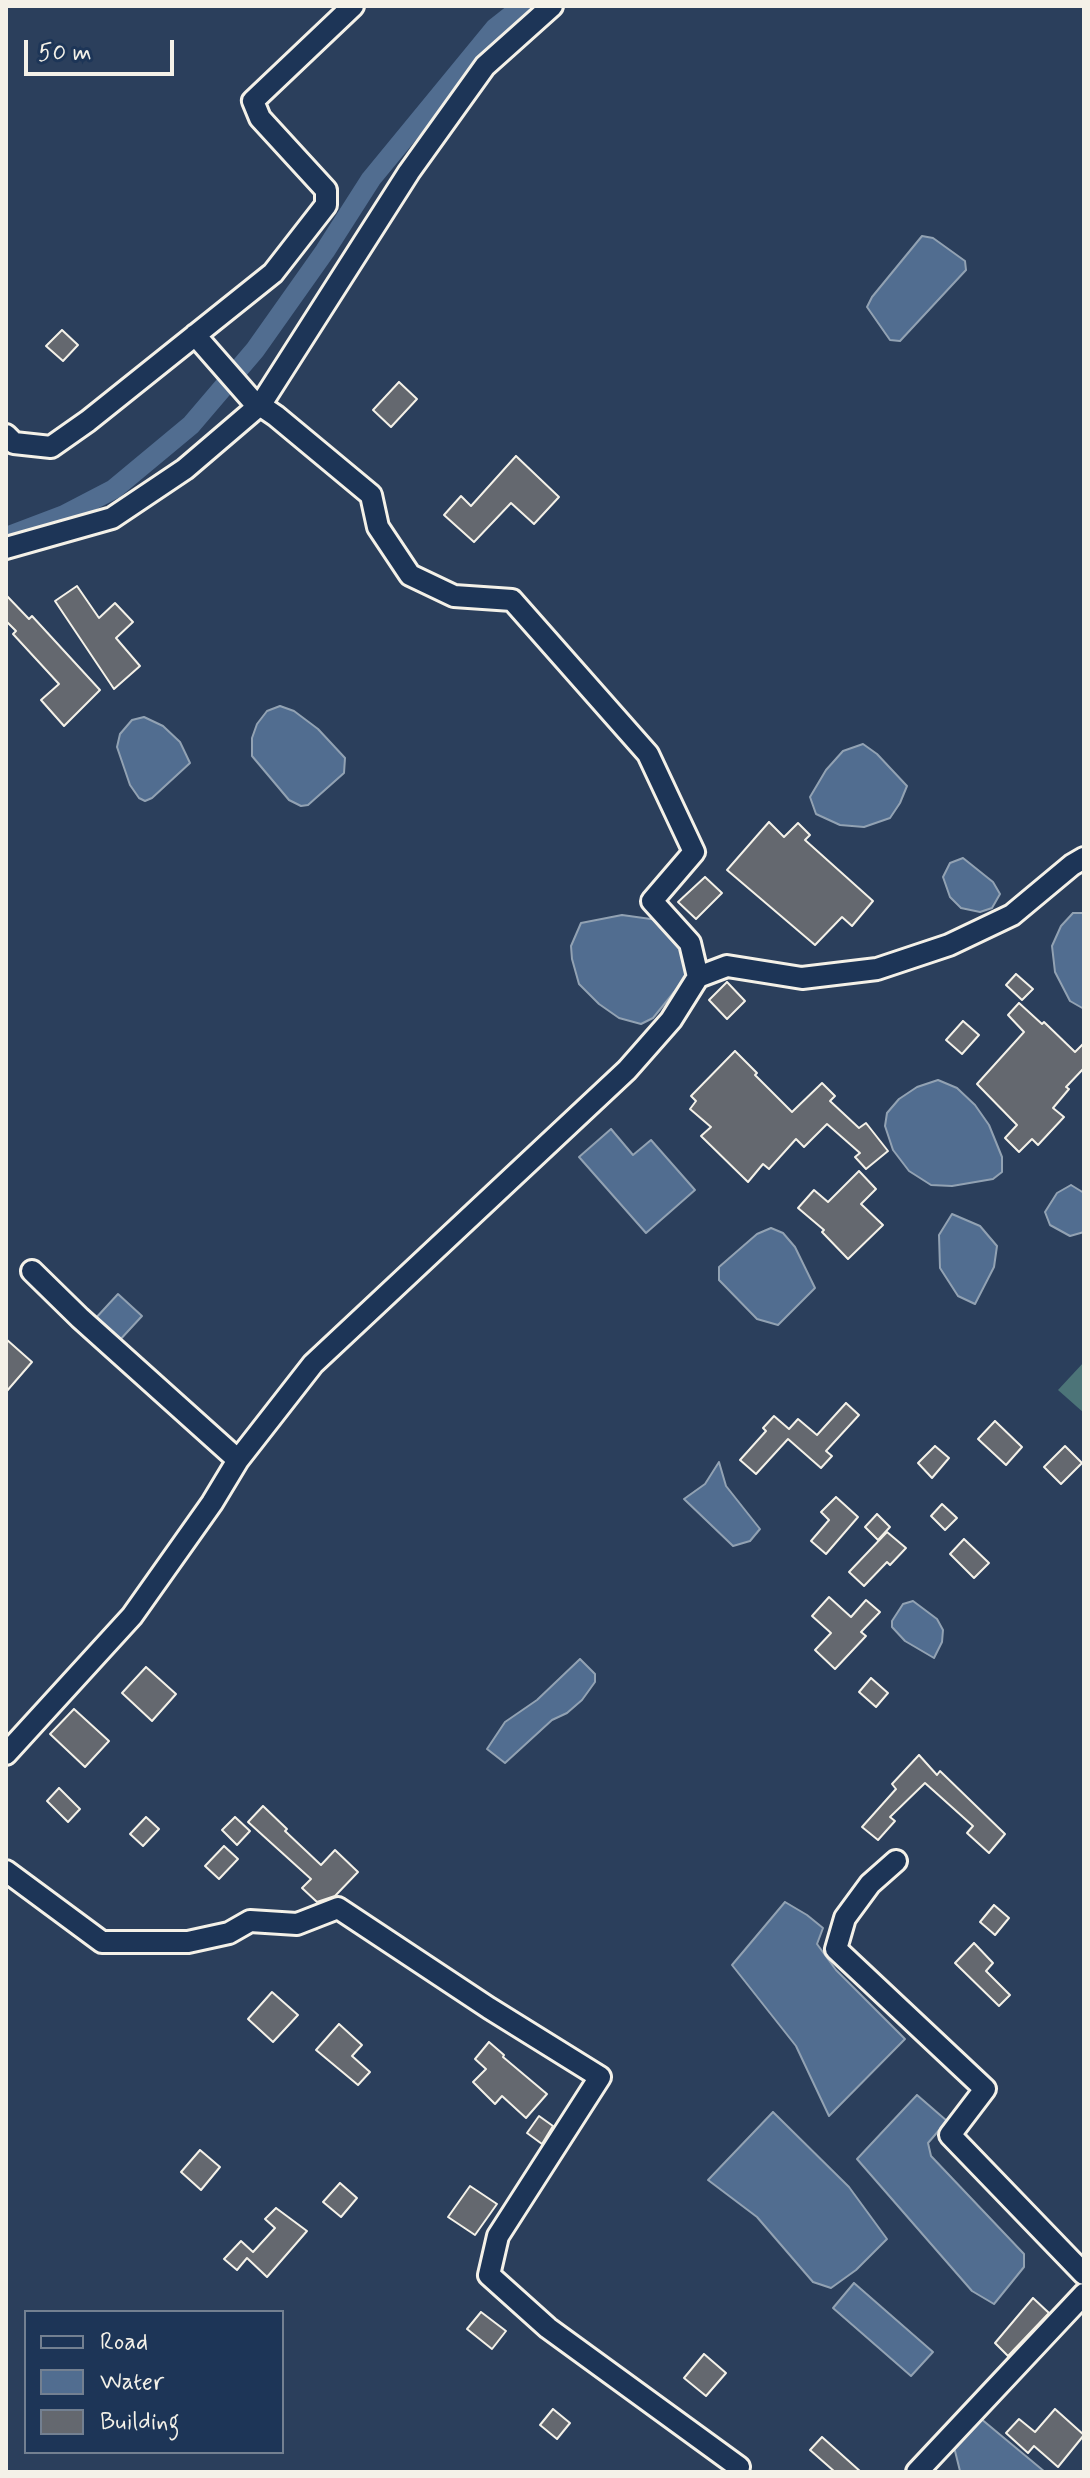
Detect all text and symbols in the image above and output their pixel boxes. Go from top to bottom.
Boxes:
scale bar [28,24,178,74]
text: 50 m [38,38,92,69]
legend [24,2310,284,2454]
text: Road [100,2327,148,2358]
text: Water [100,2367,164,2398]
text: Building [100,2407,180,2438]

